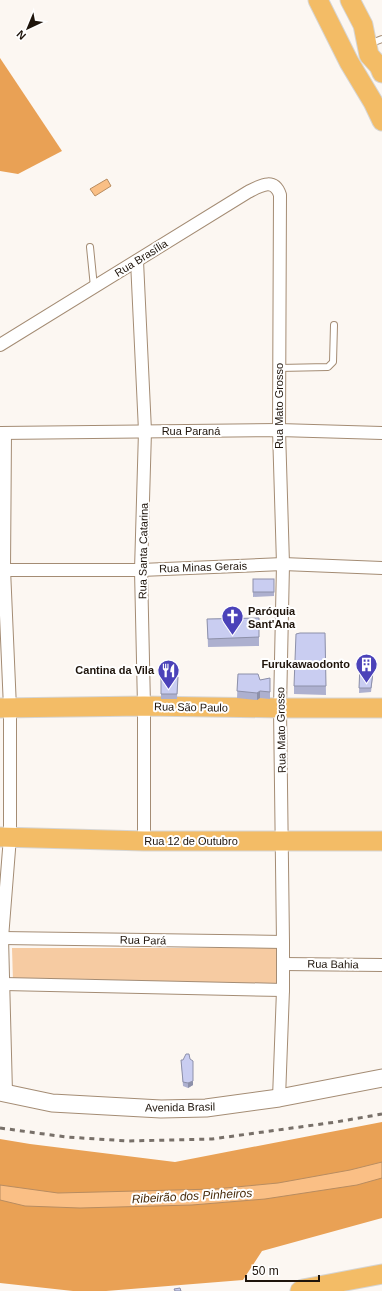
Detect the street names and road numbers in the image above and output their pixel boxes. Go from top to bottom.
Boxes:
street label: Rua Brasília [112,237,170,279]
street label: Rua Mato Grosso [273,363,285,449]
street label: Rua Paraná [162,425,221,437]
street label: Rua Santa Catarina [136,502,150,599]
street label: Rua Minas Gerais [159,559,248,575]
street label: Rua Mato Grosso [274,687,288,773]
street label: Rua São Paulo [154,700,228,714]
street label: Rua 12 de Outubro [144,835,238,847]
street label: Rua Pará [120,934,167,946]
street label: Rua Bahia [307,958,360,970]
street label: Avenida Brasil [145,1100,215,1114]

